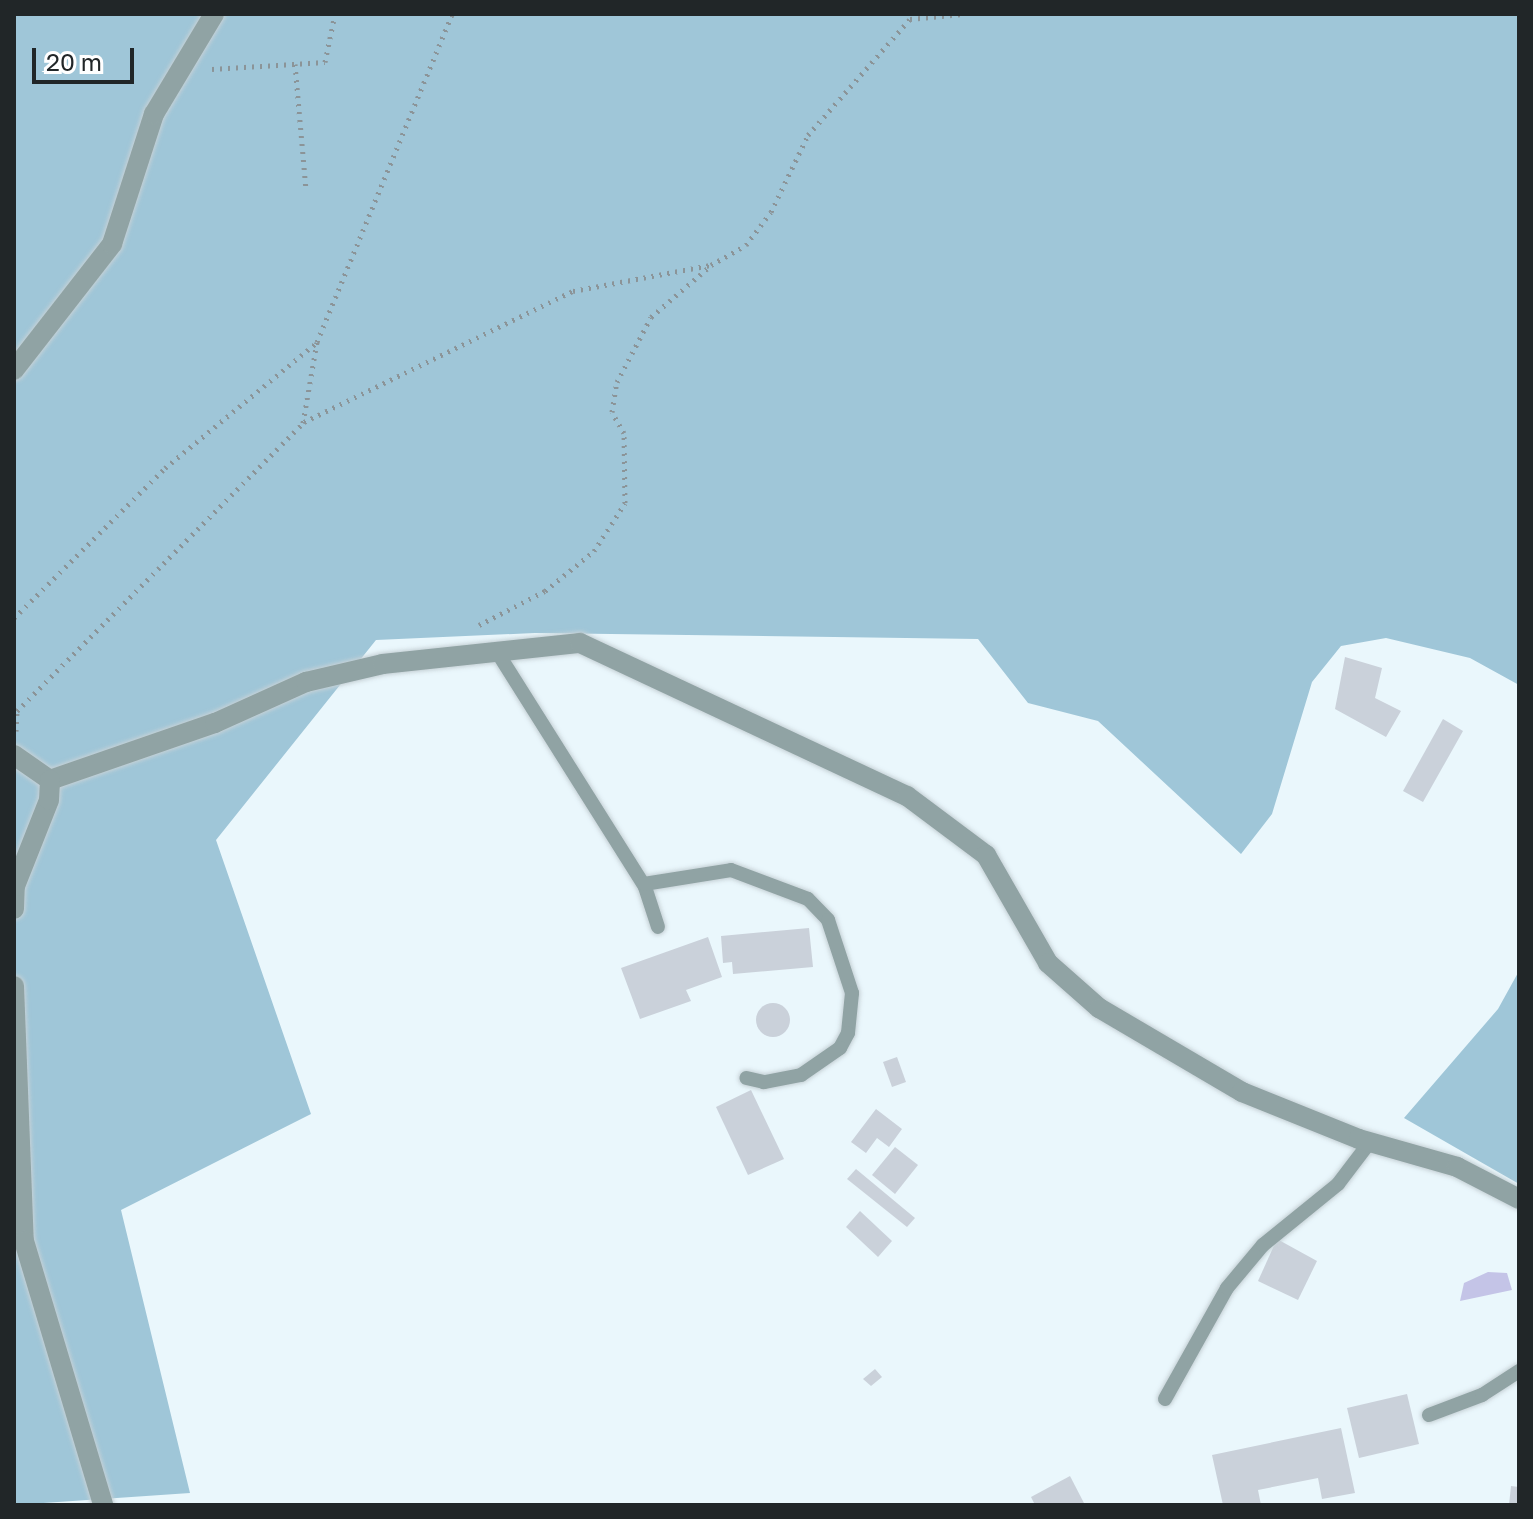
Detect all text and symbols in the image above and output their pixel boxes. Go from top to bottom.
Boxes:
scale bar [36,32,138,82]
text: 20 m [46,47,102,76]

